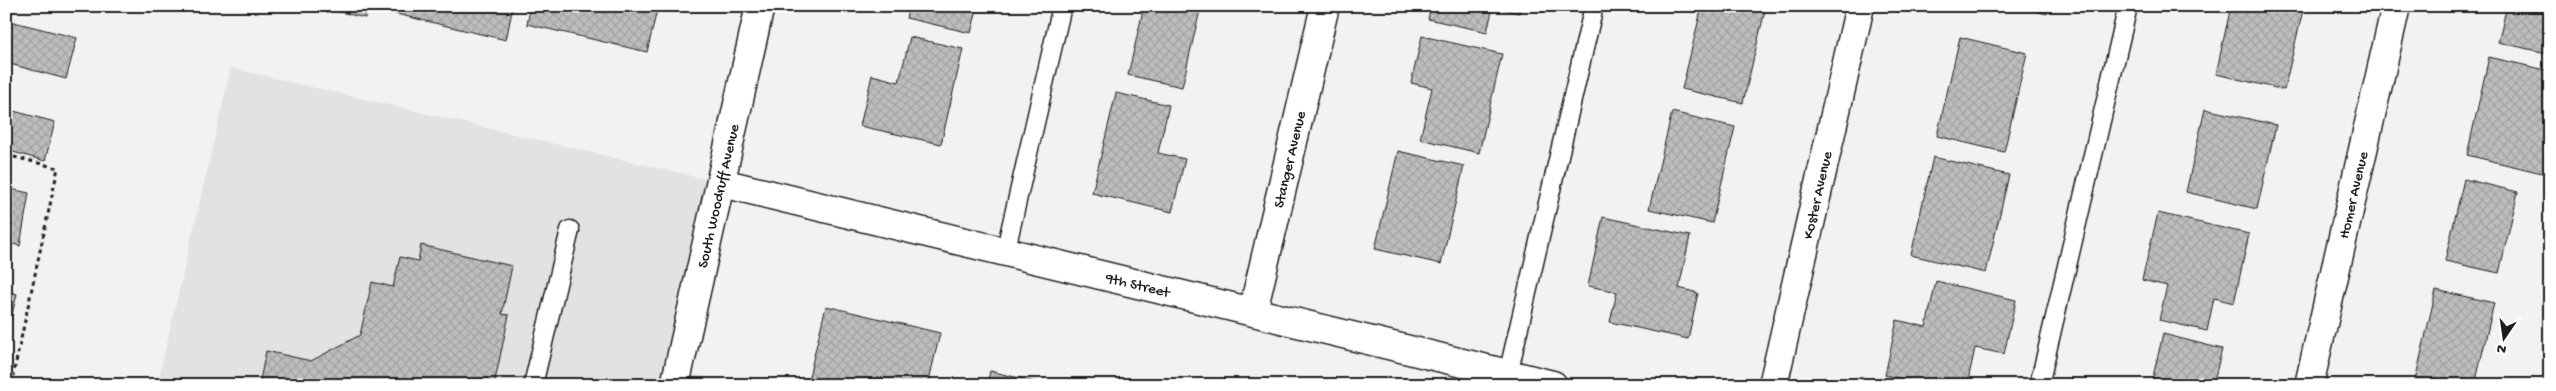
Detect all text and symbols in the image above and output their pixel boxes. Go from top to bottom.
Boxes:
street label: Stanger Avenue [1271,109,1311,210]
street label: South Woodruff Avenue [695,122,744,270]
street label: Koster Avenue [1800,150,1837,241]
street label: Homer Avenue [2336,150,2373,241]
street label: 9th Street [1103,269,1173,303]
north arrow [2478,314,2528,364]
text: N [2495,339,2508,358]

